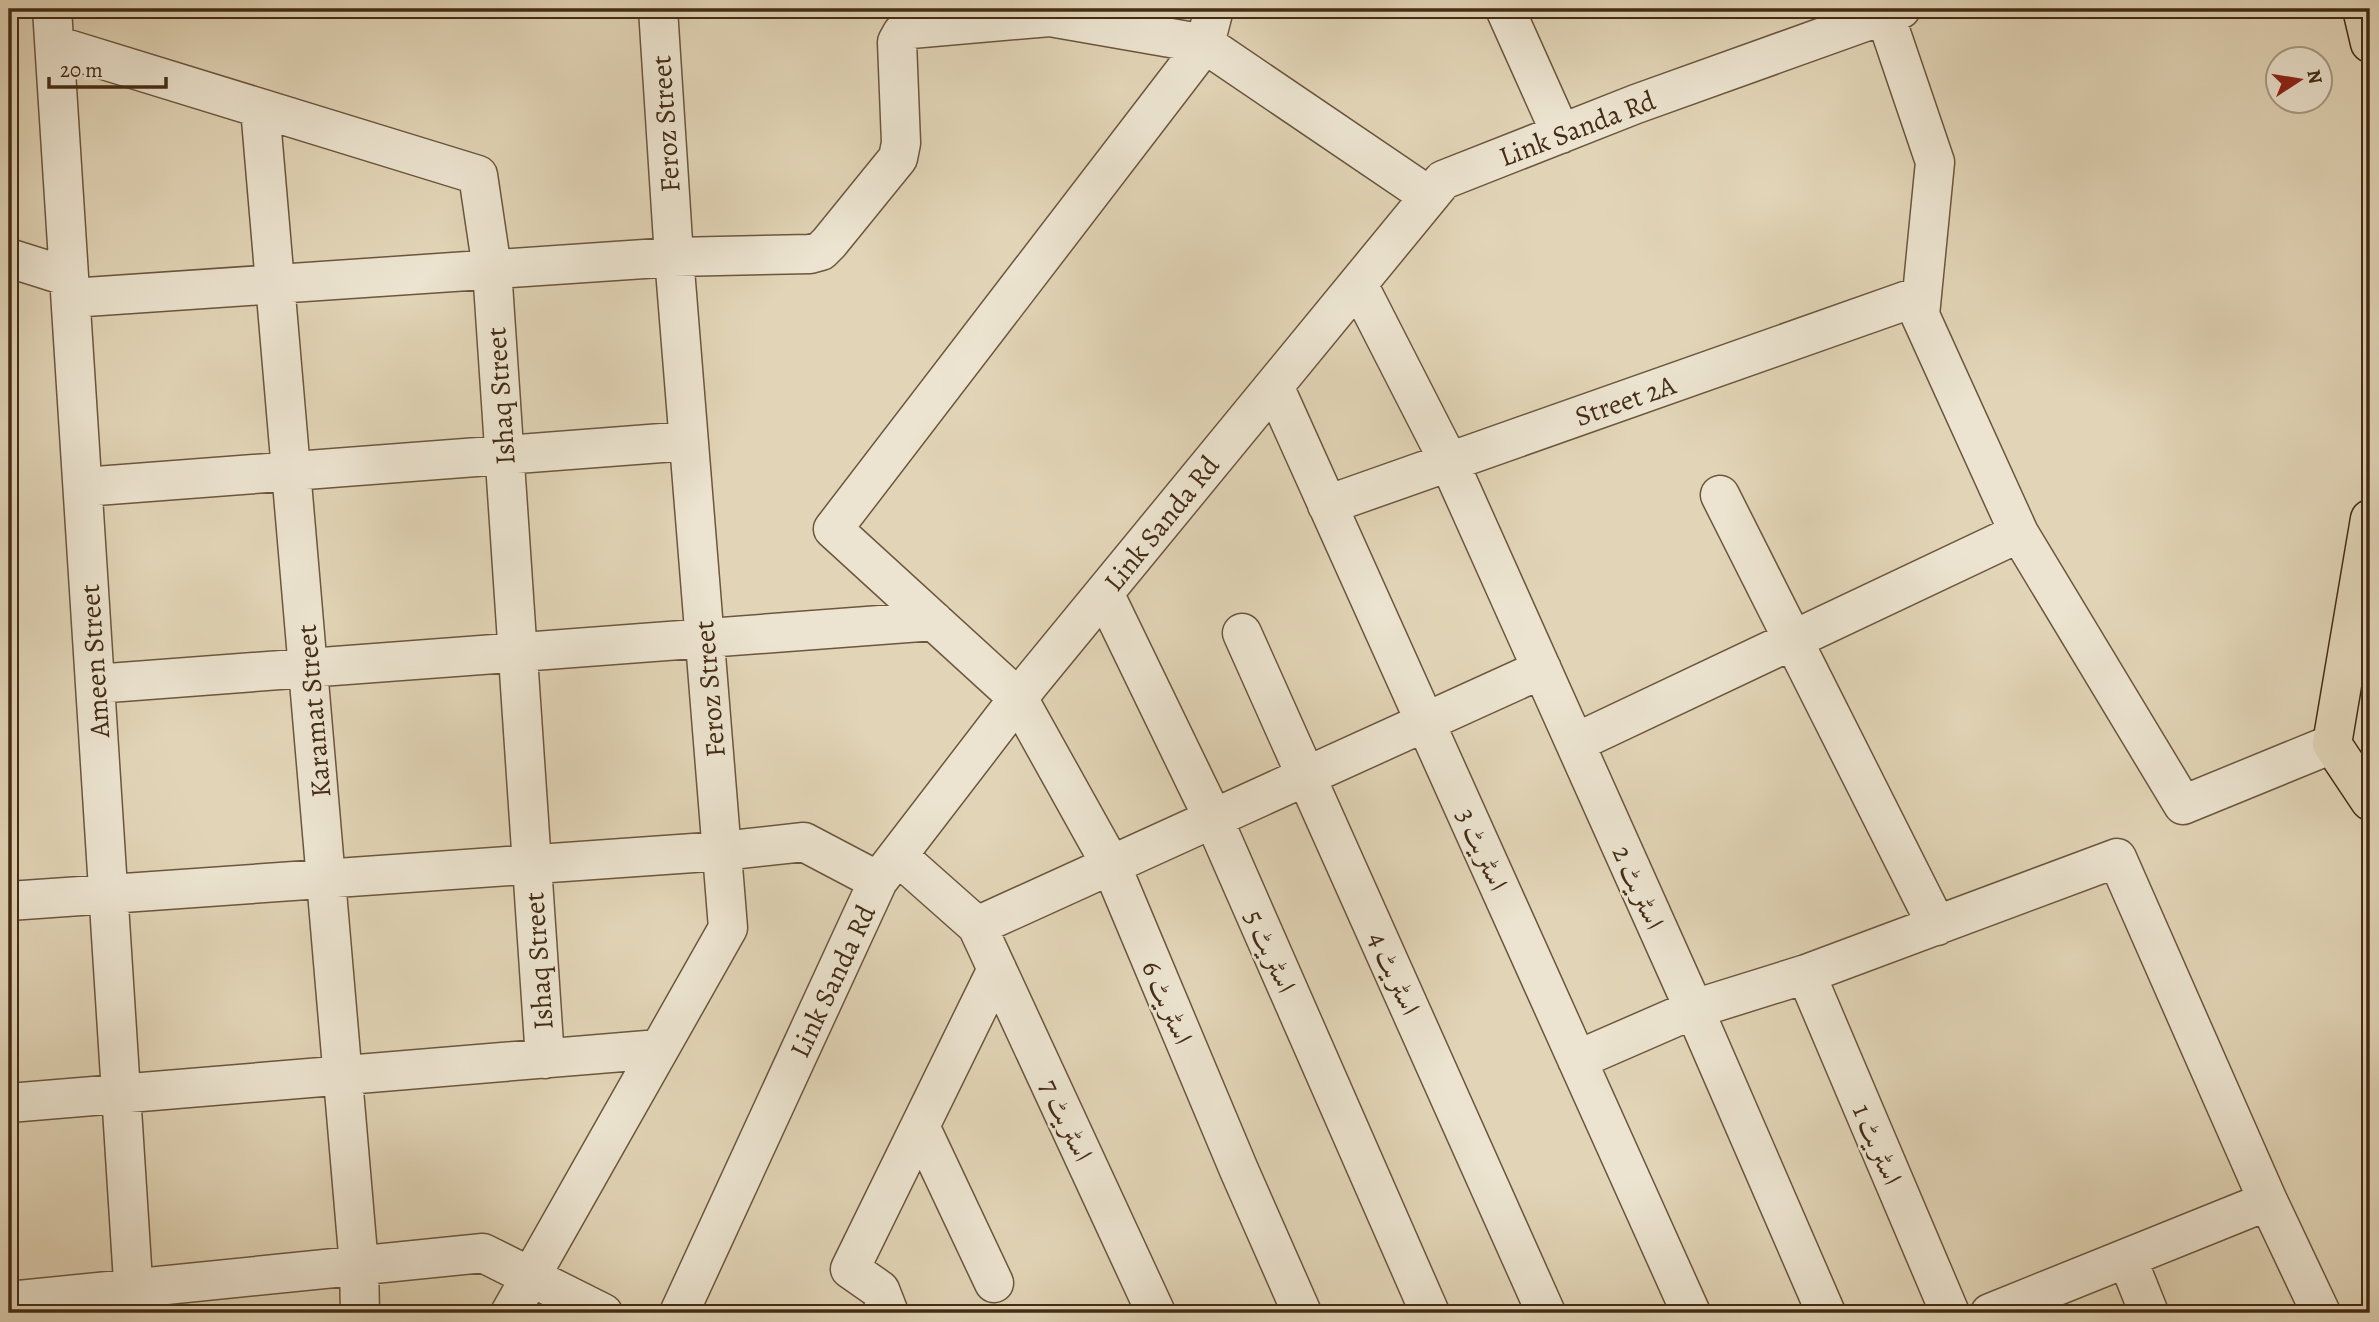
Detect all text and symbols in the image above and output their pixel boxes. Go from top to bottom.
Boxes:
scale bar [49,46,166,90]
north arrow [2264,46,2334,116]
street label: Feroz Street [642,54,690,194]
text: 20 m [60,56,103,84]
text: N [2300,67,2329,86]
street label: Link Sanda Rd [1494,81,1662,176]
street label: Ishaq Street [477,326,525,466]
street label: Street 2A [1570,366,1681,436]
street label: Link Sanda Rd [1095,447,1229,600]
street label: Ameen Street [71,583,119,740]
street label: Feroz Street [685,619,735,759]
street label: Karamat Street [287,623,340,799]
street label: اسٹریٹ 3 [1447,802,1517,897]
street label: اسٹریٹ 2 [1603,839,1673,936]
street label: Ishaq Street [515,891,563,1031]
street label: Link Sanda Rd [781,898,885,1064]
street label: اسٹریٹ 5 [1235,904,1305,999]
street label: اسٹریٹ 4 [1359,926,1429,1021]
street label: اسٹریٹ 6 [1132,954,1202,1050]
street label: اسٹریٹ 7 [1031,1073,1102,1168]
street label: اسٹریٹ 1 [1843,1098,1911,1191]

